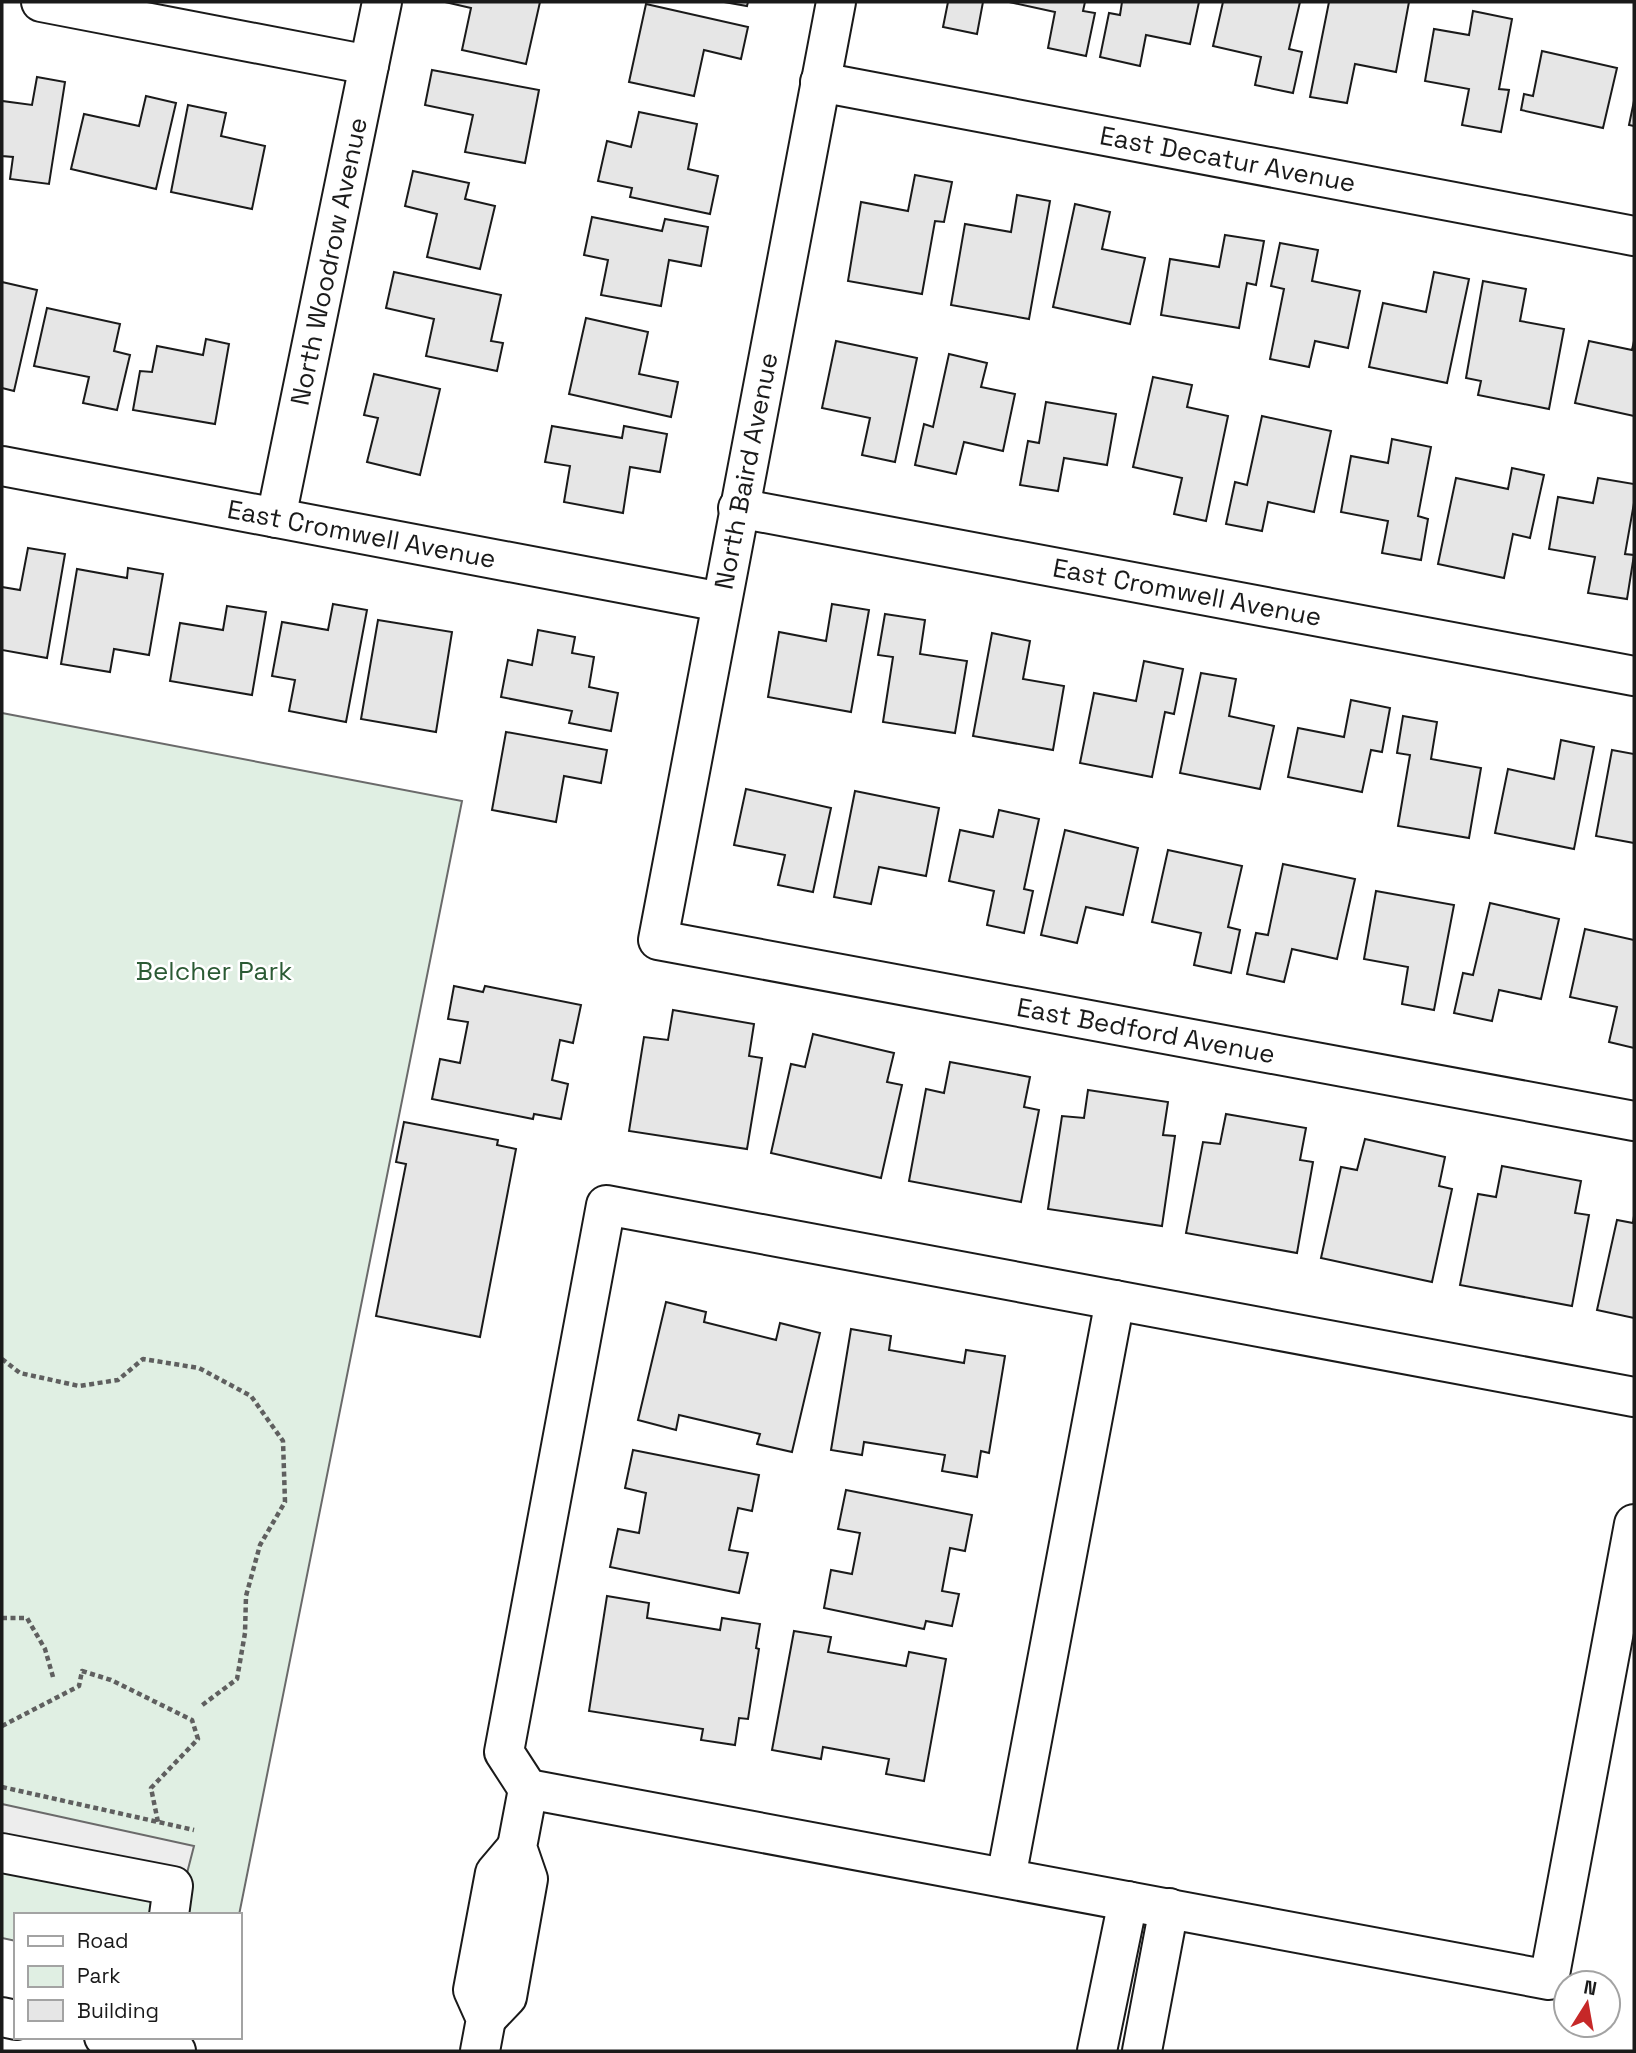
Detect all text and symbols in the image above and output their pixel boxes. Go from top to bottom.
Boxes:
street label: North Woodrow Avenue [283,114,375,408]
street label: East Decatur Avenue [1097,118,1359,200]
street label: North Baird Avenue [706,350,786,592]
street label: East Cromwell Avenue [224,492,499,576]
street label: East Cromwell Avenue [1050,550,1324,634]
park label: Belcher Park [136,954,292,988]
street label: East Bedford Avenue [1014,990,1278,1071]
legend [14,1913,242,2039]
text: Road [77,1927,129,1954]
text: Park [77,1962,121,1989]
north arrow [1552,1969,1622,2039]
text: N [1582,1974,1599,2001]
text: Building [77,1997,159,2024]

